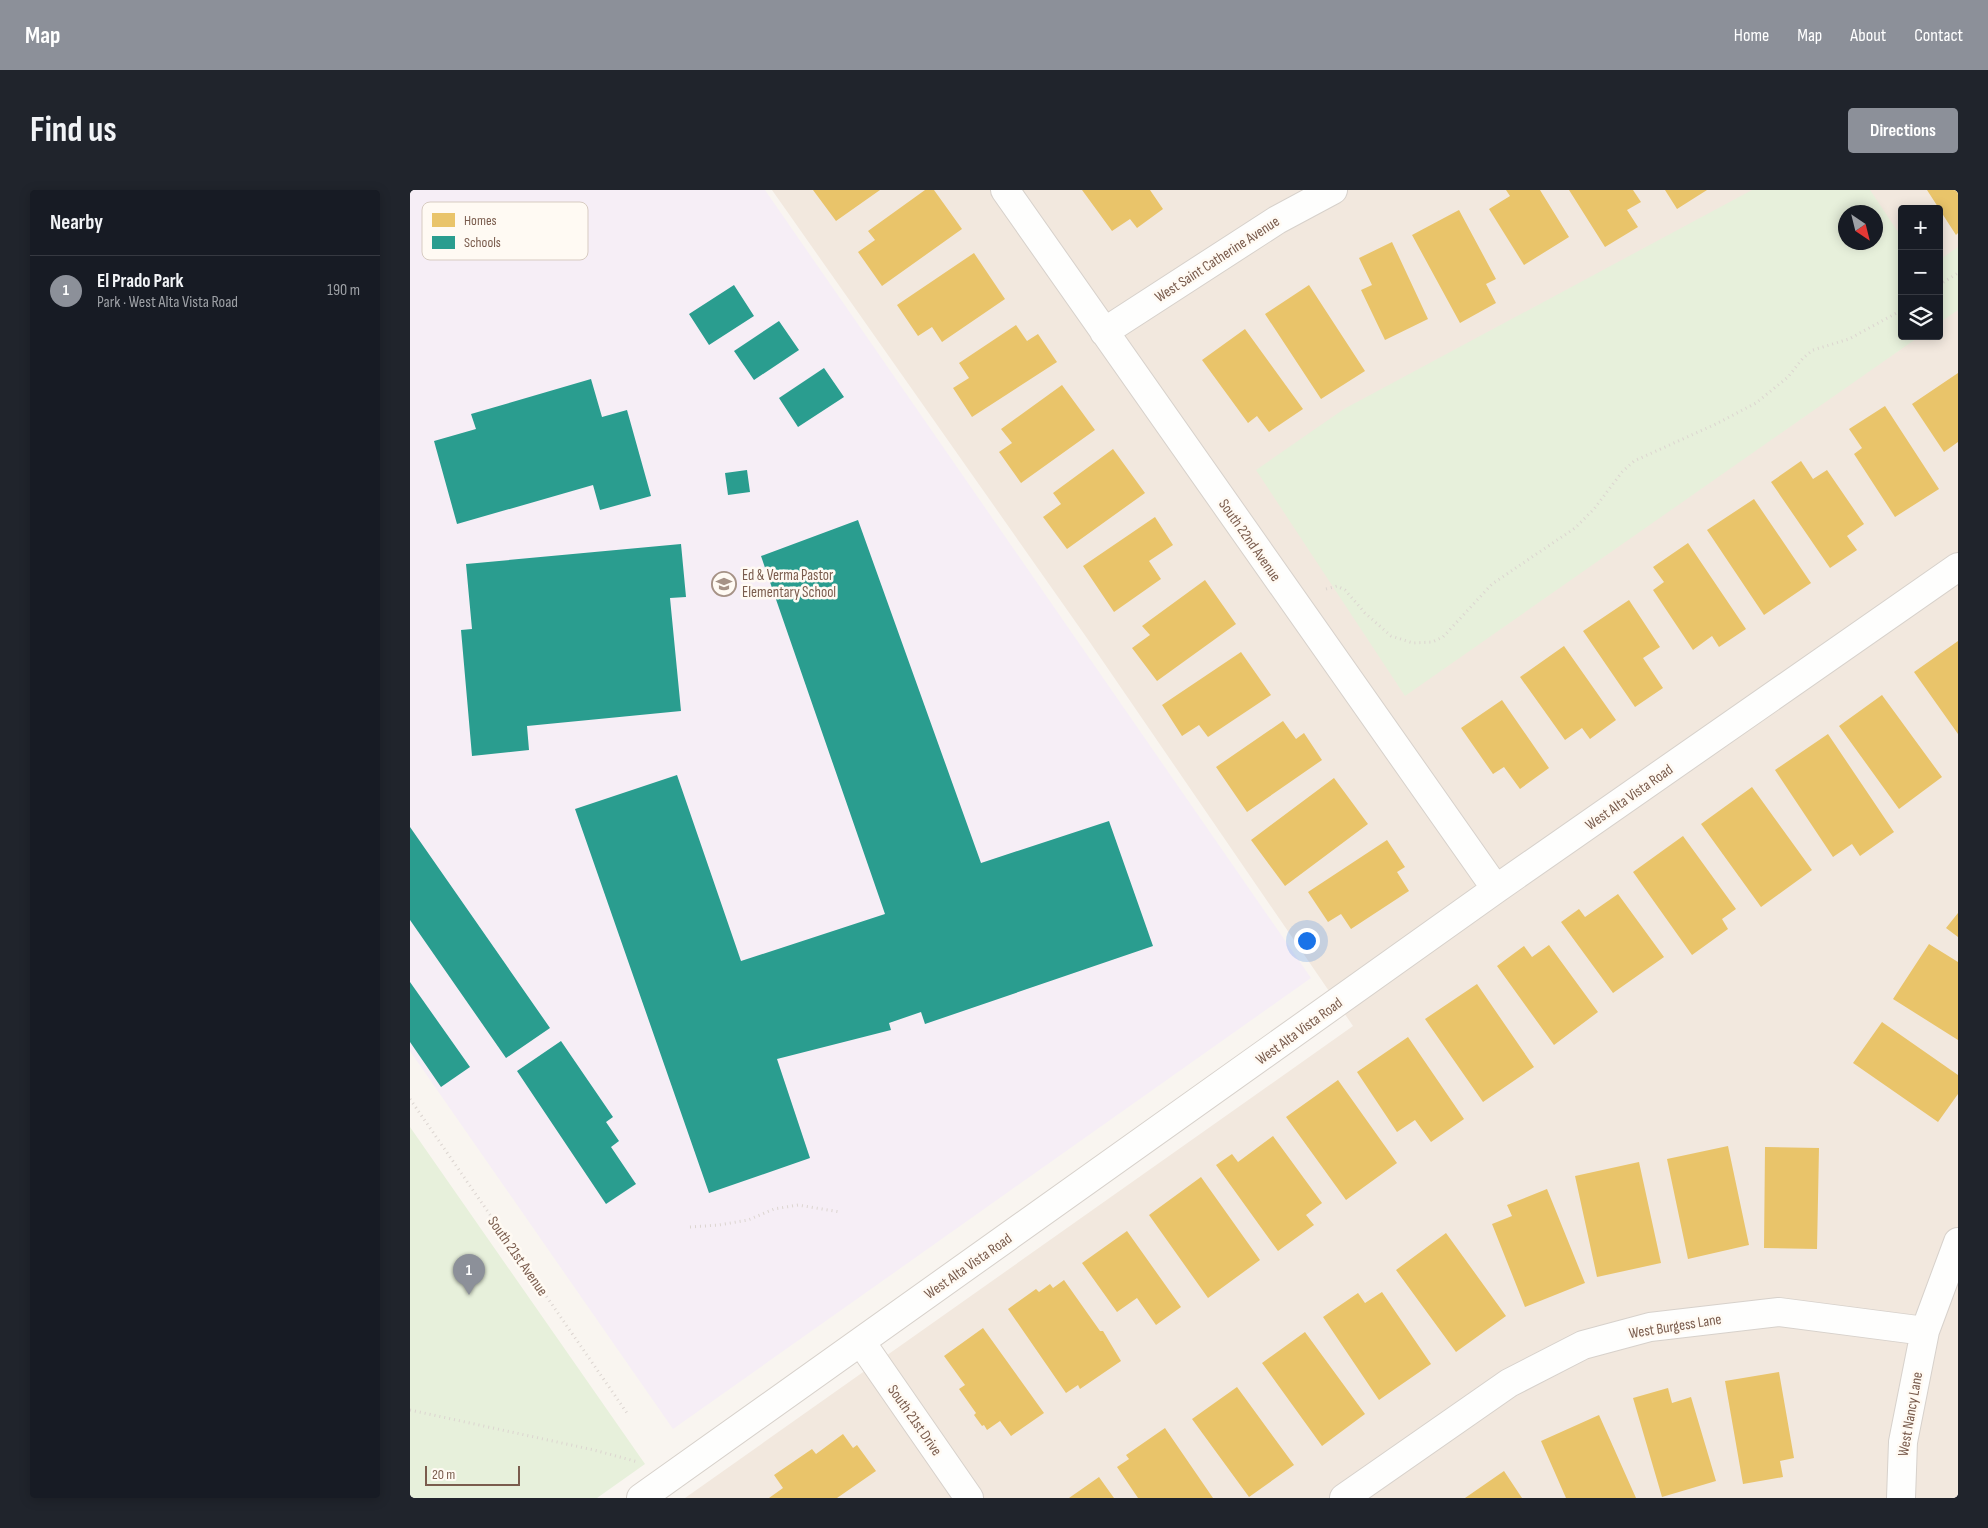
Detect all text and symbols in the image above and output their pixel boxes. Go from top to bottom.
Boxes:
text: Map [25,21,60,50]
text: Home [1734,25,1769,46]
text: Map [1797,25,1822,46]
text: About [1850,25,1886,46]
text: Contact [1914,25,1963,46]
button: Directions [1848,108,1958,153]
text: Find us [30,109,117,152]
legend [422,202,588,260]
north arrow [1838,205,1883,250]
map controls [1898,205,1943,340]
button: + [1898,205,1943,250]
text: Nearby [50,210,103,235]
text: Homes [464,212,497,229]
street label: West Saint Catherine Avenue [1151,212,1283,307]
text: Schools [464,234,501,251]
button: − [1898,250,1943,295]
text: El Prado Park [97,270,184,293]
text: 1 [63,281,69,300]
text: 190 m [327,281,360,300]
text: Park · West Alta Vista Road [97,293,238,312]
button: layers [1898,295,1943,340]
street label: South 22nd Avenue [1214,495,1285,585]
place label: Ed & Verma Pastor Elementary School [742,566,836,602]
school or university icon: Ed & Verma Pastor Elementary School [711,571,737,597]
street label: West Alta Vista Road [1582,760,1677,835]
your location [1294,928,1320,954]
street label: West Alta Vista Road [1252,994,1346,1069]
street label: South 21st Avenue [483,1213,552,1300]
street label: West Alta Vista Road [921,1229,1016,1304]
pin: 1 [453,1254,485,1295]
street label: West Burgess Lane [1627,1310,1723,1343]
street label: West Nancy Lane [1894,1370,1927,1458]
street label: South 21st Drive [883,1381,946,1459]
scale bar [425,1463,520,1486]
text: 20 m [432,1466,455,1483]

